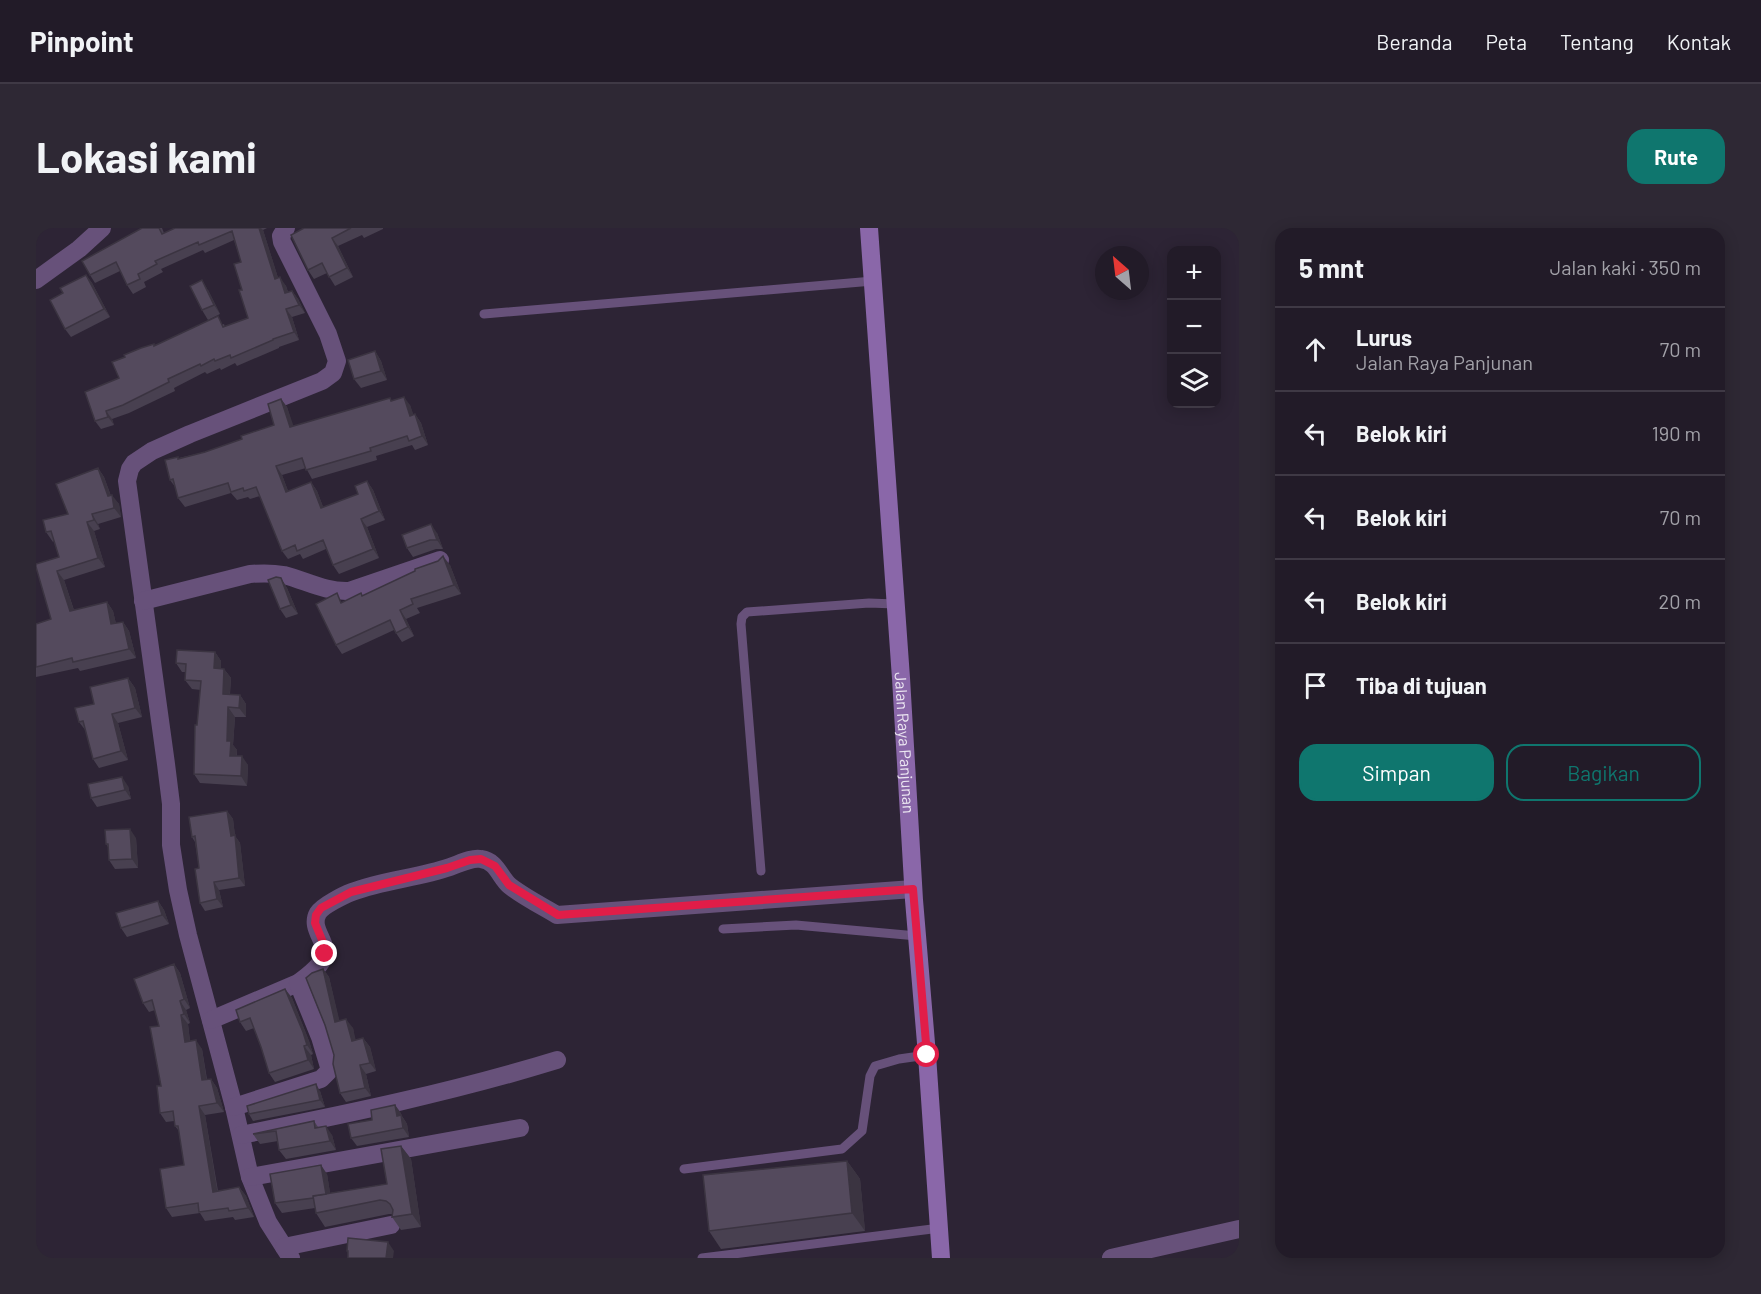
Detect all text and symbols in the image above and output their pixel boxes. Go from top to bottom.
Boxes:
text: Pinpoint [30,24,134,58]
text: Beranda [1376,29,1452,54]
text: Peta [1485,29,1527,54]
text: Tentang [1560,29,1634,54]
text: Kontak [1667,29,1731,54]
button: Rute [1627,129,1725,184]
text: Lokasi kami [36,131,257,181]
north arrow [1095,246,1149,300]
map controls [1167,246,1221,408]
button: + [1167,246,1221,300]
text: 5 mnt [1299,252,1364,283]
text: Jalan kaki · 350 m [1550,255,1701,279]
button: − [1167,300,1221,354]
text: Lurus [1356,324,1412,350]
icon: ahead [1299,333,1332,366]
text: 70 m [1660,337,1701,361]
text: Jalan Raya Panjunan [1356,350,1533,374]
button: layers [1167,354,1221,408]
icon: left [1299,417,1332,450]
text: Belok kiri [1356,420,1447,446]
text: 190 m [1652,421,1701,445]
icon: left [1299,501,1332,534]
text: Belok kiri [1356,504,1447,530]
text: 70 m [1660,505,1701,529]
icon: left [1299,585,1332,618]
text: Belok kiri [1356,588,1447,614]
text: 20 m [1658,589,1701,613]
icon: arrive [1299,669,1332,702]
street label: Jalan Raya Panjunan [892,671,919,814]
text: Tiba di tujuan [1356,672,1487,698]
button: Simpan [1299,744,1494,801]
button: Bagikan [1506,744,1701,801]
route end [311,940,337,966]
route start [913,1041,939,1067]

